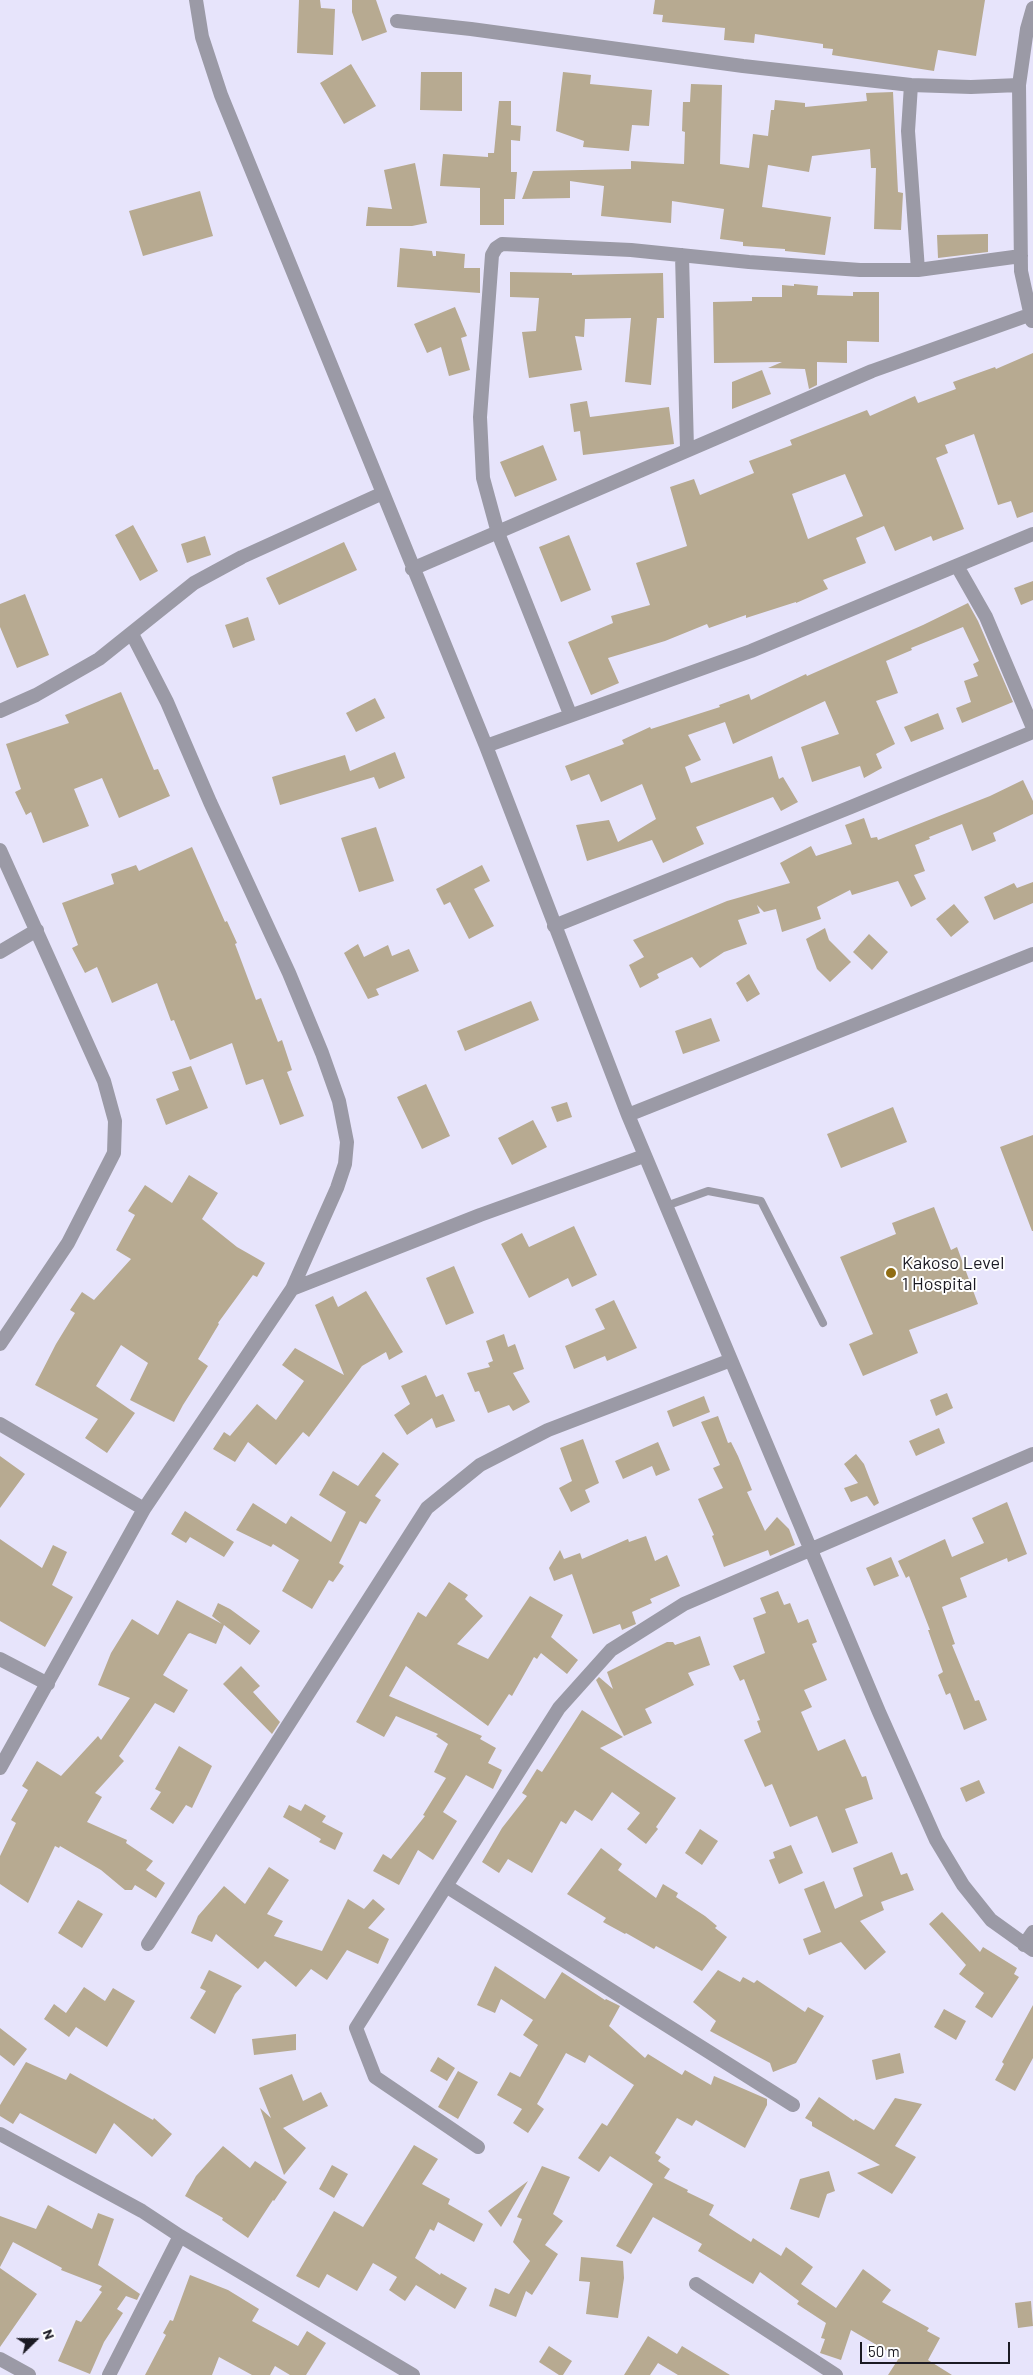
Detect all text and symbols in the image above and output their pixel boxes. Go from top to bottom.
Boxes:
place label: Kakoso Level 1 Hospital [902,1252,1004,1294]
marker: Kakoso Level 1 Hospital [884,1266,898,1280]
north arrow [10,2315,60,2365]
text: N [40,2327,59,2342]
scale bar [863,2332,1013,2364]
text: 50 m [868,2342,900,2360]

